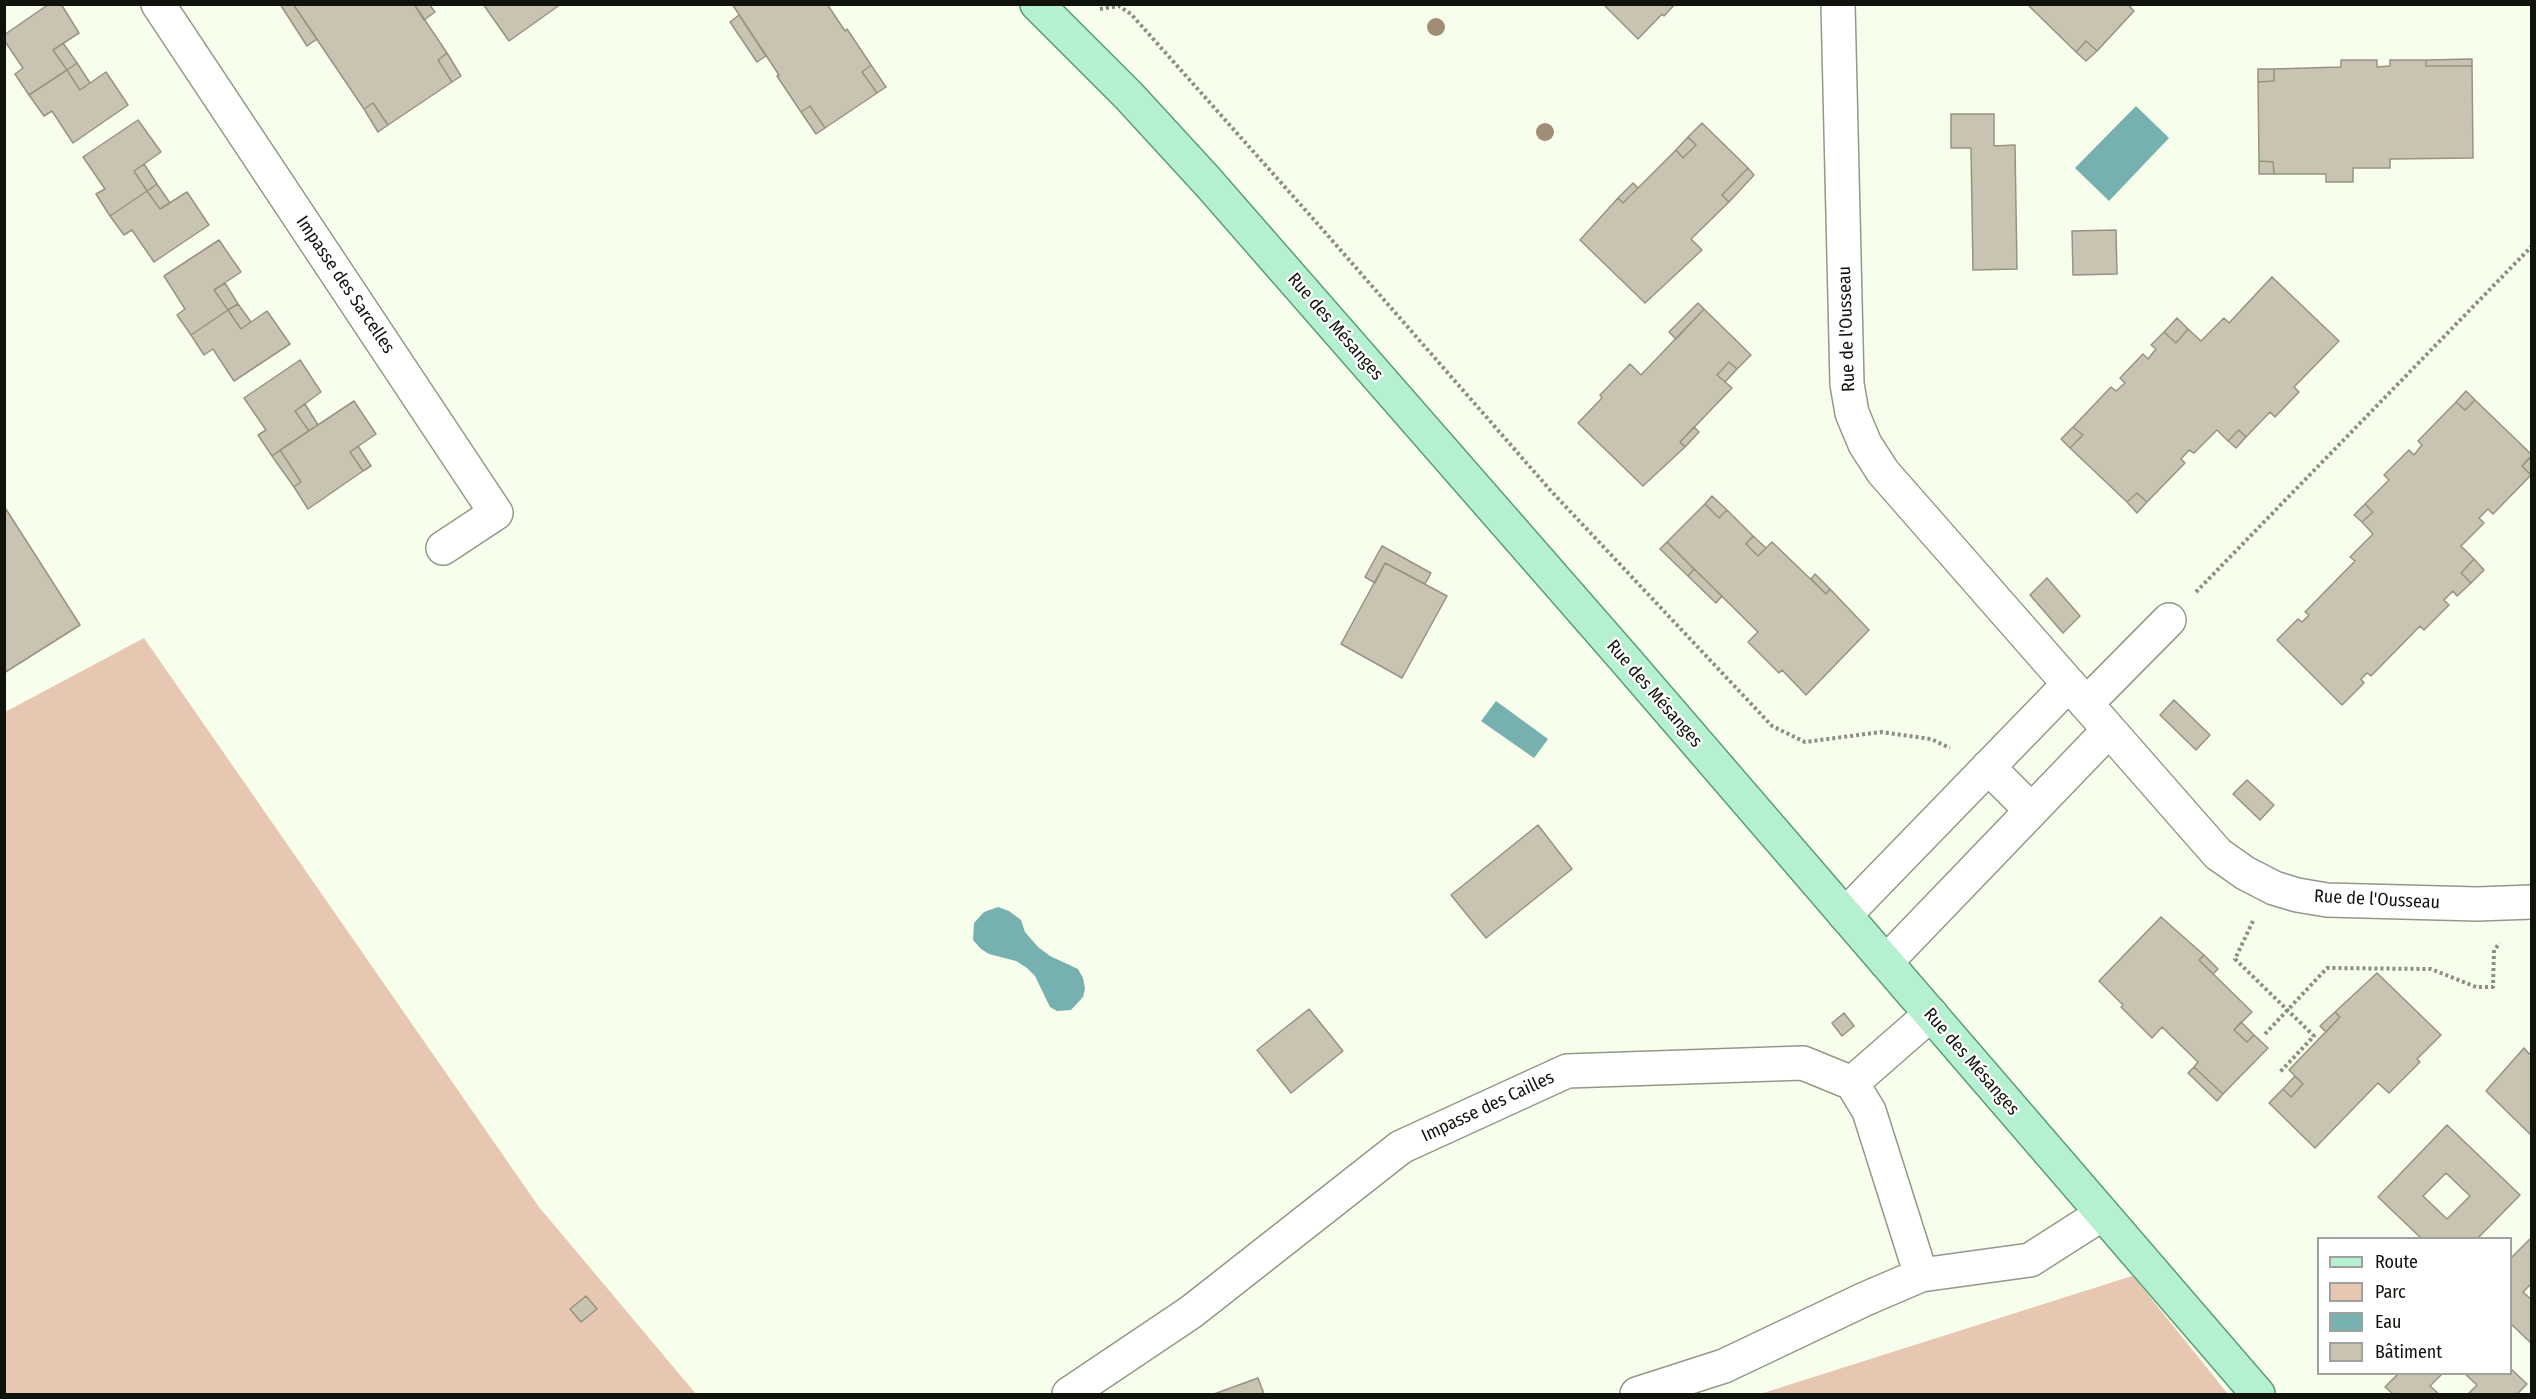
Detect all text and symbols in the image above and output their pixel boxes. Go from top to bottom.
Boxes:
street label: Impasse des Sarcelles [291,212,399,358]
street label: Rue de l'Ousseau [1834,266,1860,392]
street label: Rue des Mésanges [1283,269,1387,385]
street label: Rue des Mésanges [1602,636,1706,752]
street label: Rue de l'Ousseau [2313,886,2441,914]
street label: Rue des Mésanges [1919,1004,2023,1120]
street label: Impasse des Cailles [1418,1067,1558,1147]
legend [2317,1237,2512,1375]
text: Route [2375,1251,2418,1273]
text: Parc [2375,1281,2406,1303]
text: Eau [2375,1311,2401,1333]
text: Bâtiment [2375,1341,2442,1363]

